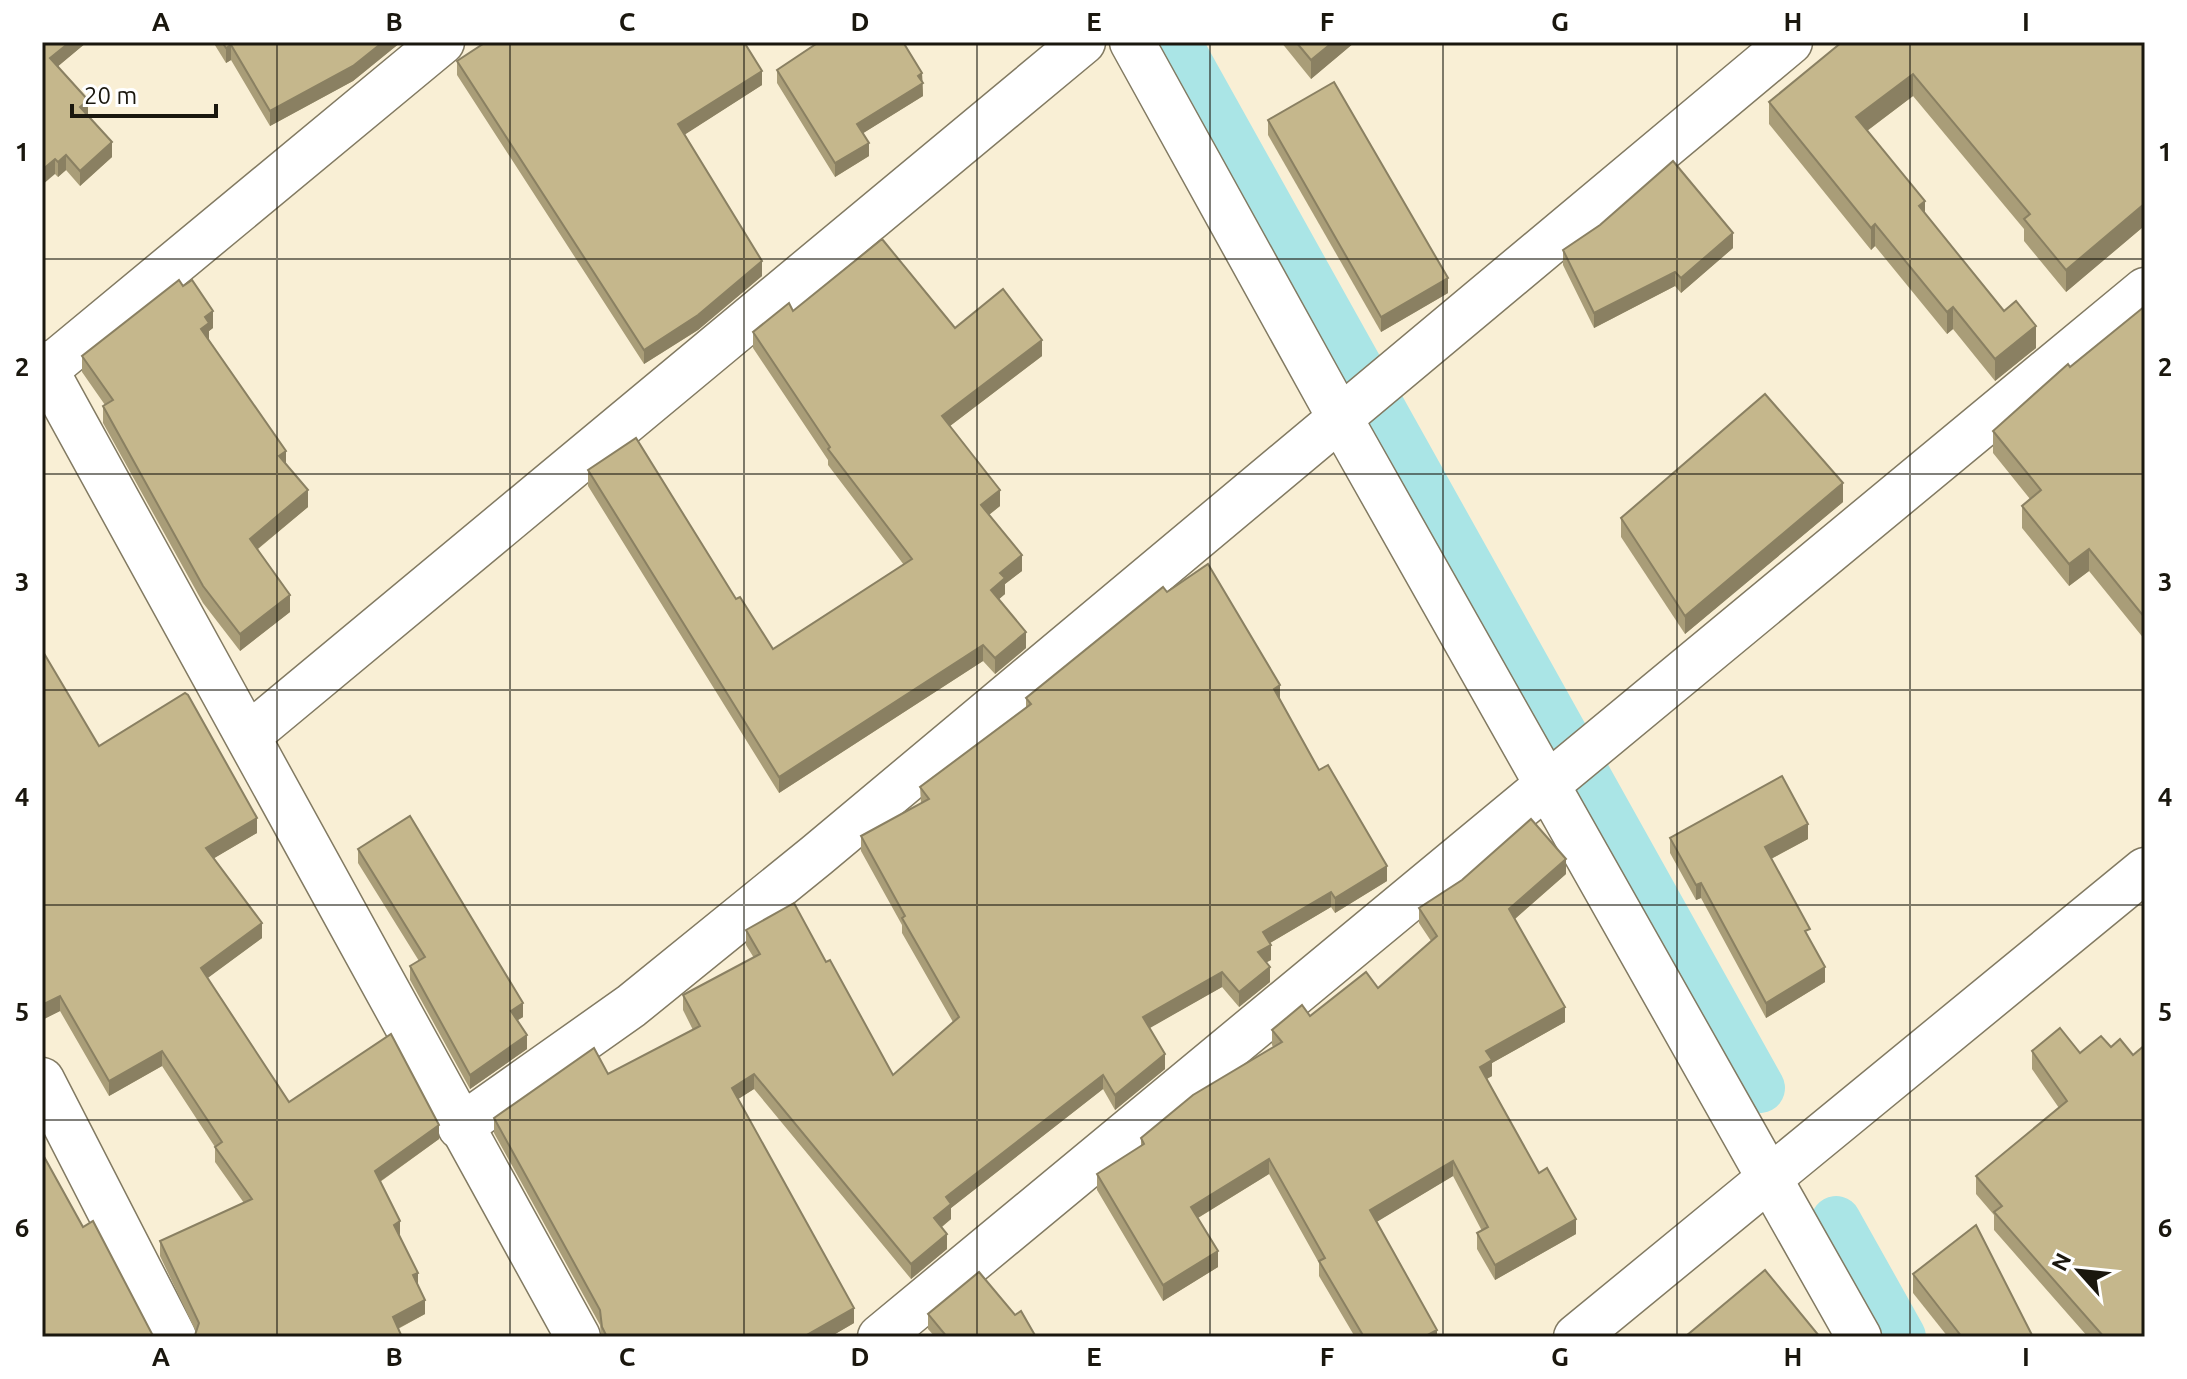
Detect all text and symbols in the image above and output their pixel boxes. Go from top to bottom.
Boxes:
text: A [152,7,171,36]
text: B [385,7,403,36]
text: C [619,7,636,36]
text: D [851,7,869,36]
text: E [1086,7,1102,36]
text: F [1320,7,1334,36]
text: G [1551,7,1569,36]
text: H [1784,7,1802,36]
text: I [2022,7,2030,36]
scale bar [72,68,216,118]
text: 20 m [84,82,137,109]
text: 1 [15,137,29,166]
text: 1 [2158,137,2172,166]
text: 2 [15,352,29,381]
text: 2 [2158,352,2172,381]
text: 3 [15,567,29,596]
text: 3 [2158,567,2172,596]
text: 4 [15,782,29,811]
text: 4 [2158,782,2172,811]
text: 5 [15,997,29,1026]
text: 5 [2158,997,2172,1026]
text: 6 [15,1213,29,1242]
text: 6 [2158,1213,2172,1242]
north arrow [2039,1231,2119,1311]
text: N [2046,1249,2076,1275]
text: A [152,1342,171,1371]
text: B [385,1342,403,1371]
text: C [619,1342,636,1371]
text: D [851,1342,869,1371]
text: E [1086,1342,1102,1371]
text: F [1320,1342,1334,1371]
text: G [1551,1342,1569,1371]
text: H [1784,1342,1802,1371]
text: I [2022,1342,2030,1371]

